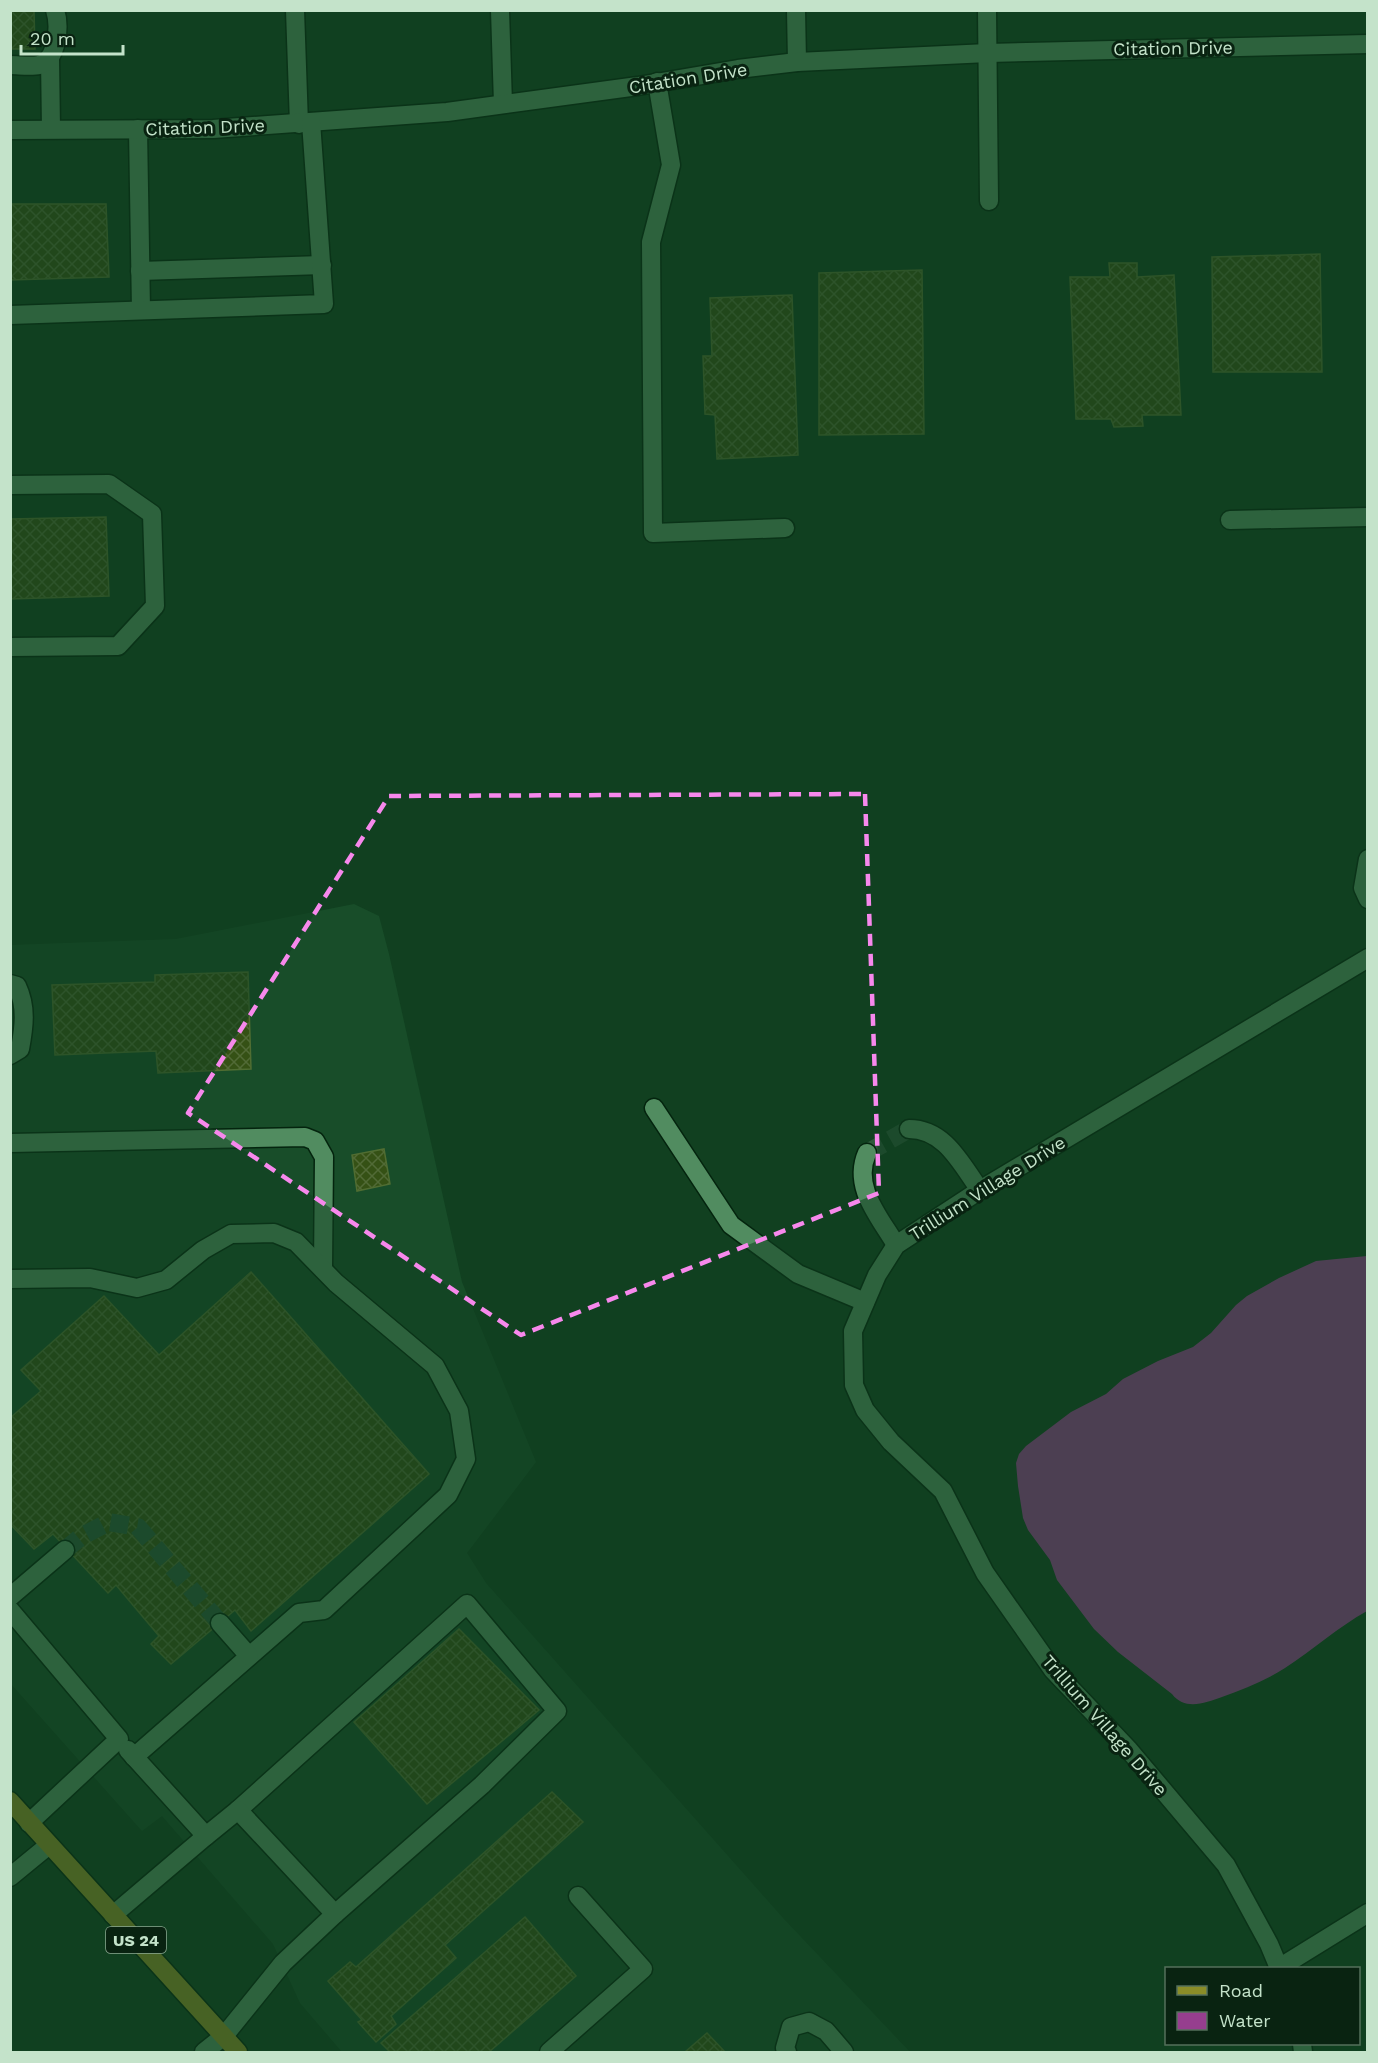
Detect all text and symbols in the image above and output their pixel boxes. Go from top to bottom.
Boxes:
scale bar [21,18,123,56]
text: 20 m [30,28,75,49]
street label: Citation Drive [1113,36,1233,60]
street label: Citation Drive [627,58,749,98]
street label: Citation Drive [145,114,265,140]
street label: Trillium Village Drive [905,1131,1069,1245]
street label: Trillium Village Drive [1038,1650,1172,1800]
road number: US 24 [106,1927,166,1953]
legend [1165,1967,1360,2045]
text: Road [1219,1980,1263,2001]
text: Water [1219,2010,1271,2031]

